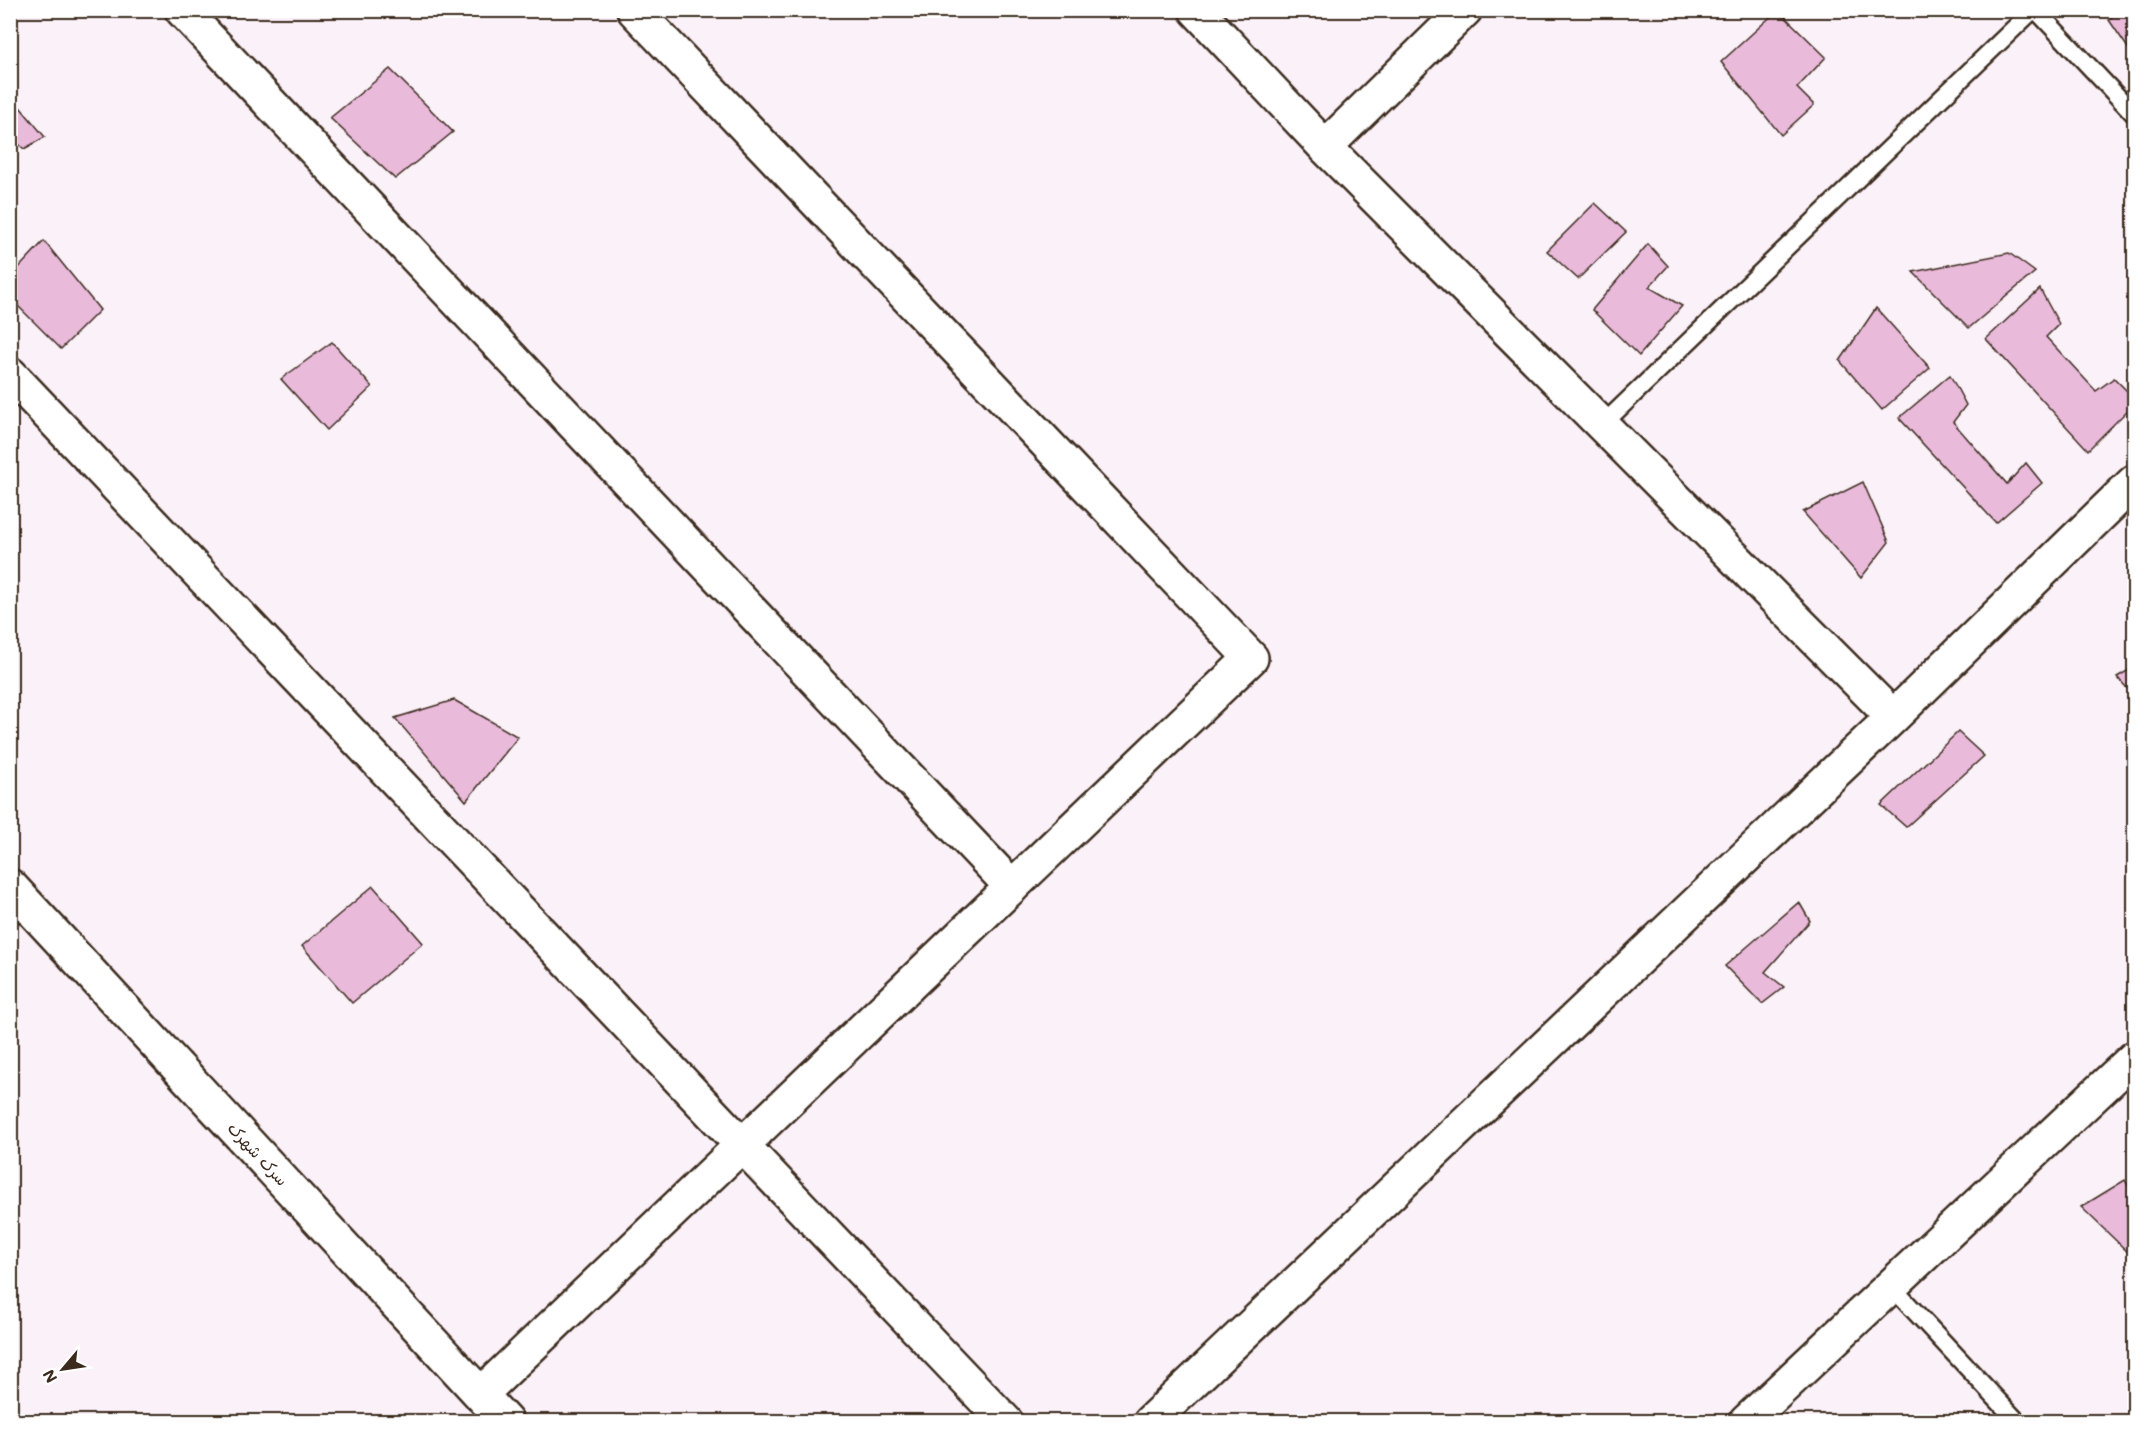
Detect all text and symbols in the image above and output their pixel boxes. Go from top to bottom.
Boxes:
street label: سرک شهرک [224,1117,293,1190]
north arrow [33,1339,93,1399]
text: N [37,1366,62,1387]

